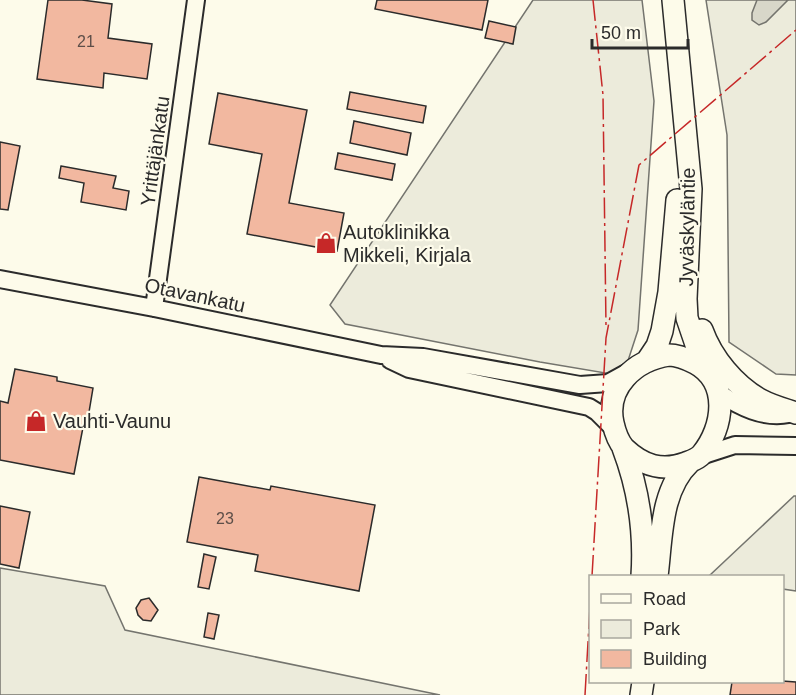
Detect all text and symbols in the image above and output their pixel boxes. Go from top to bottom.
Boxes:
scale bar [592,12,688,50]
text: 50 m [601,23,641,43]
house number: 21 [77,33,95,50]
street label: Yrittäjänkatu [136,94,174,208]
street label: Jyväskyläntie [675,167,699,287]
place label: Autoklinikka Mikkeli, Kirjala [343,221,472,266]
shop icon: Autoklinikka Mikkeli, Kirjala [314,231,338,255]
street label: Otavankatu [143,274,247,316]
shop icon: Vauhti-Vaunu [24,409,48,433]
place label: Vauhti-Vaunu [53,410,171,432]
house number: 23 [216,510,234,527]
legend [589,575,784,683]
text: Road [643,589,686,609]
text: Park [643,619,681,639]
text: Building [643,649,707,669]

